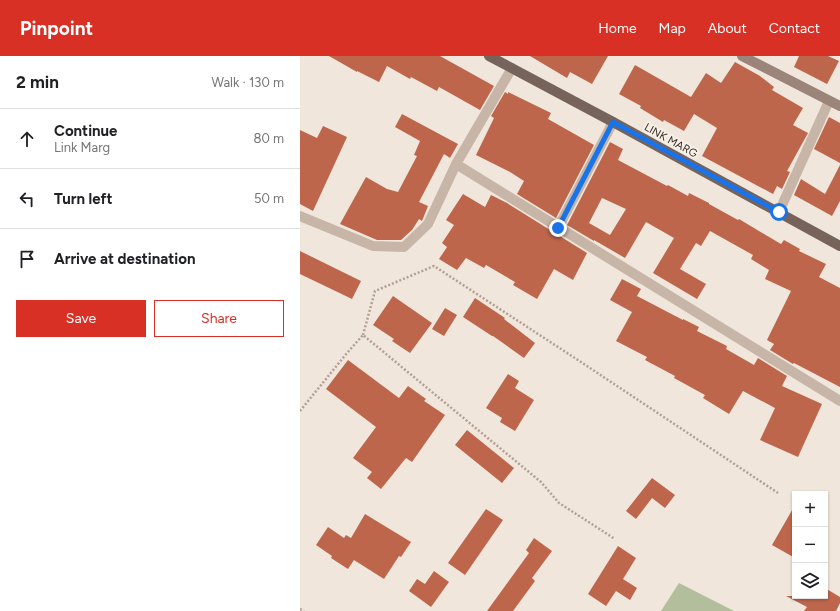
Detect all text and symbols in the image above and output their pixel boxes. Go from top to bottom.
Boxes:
text: Pinpoint [20,17,93,40]
text: Home [598,20,637,37]
text: Map [659,20,686,37]
text: About [708,20,747,37]
text: Contact [769,20,820,37]
text: 2 min [16,72,59,92]
text: Walk · 130 m [211,75,284,90]
street label: LINK MARG [642,121,700,160]
text: Continue [54,122,117,140]
icon: ahead [16,128,38,150]
text: 80 m [253,131,284,146]
text: Link Marg [54,140,110,155]
icon: left [16,188,38,210]
text: Turn left [54,190,112,208]
text: 50 m [254,191,284,206]
route start [770,203,788,221]
route end [549,219,567,237]
icon: arrive [16,248,38,270]
text: Arrive at destination [54,250,195,268]
button: Save [16,300,146,337]
button: Share [154,300,284,337]
map controls [792,491,828,599]
button: + [792,491,828,527]
button: − [792,527,828,563]
button: layers [792,563,828,599]

